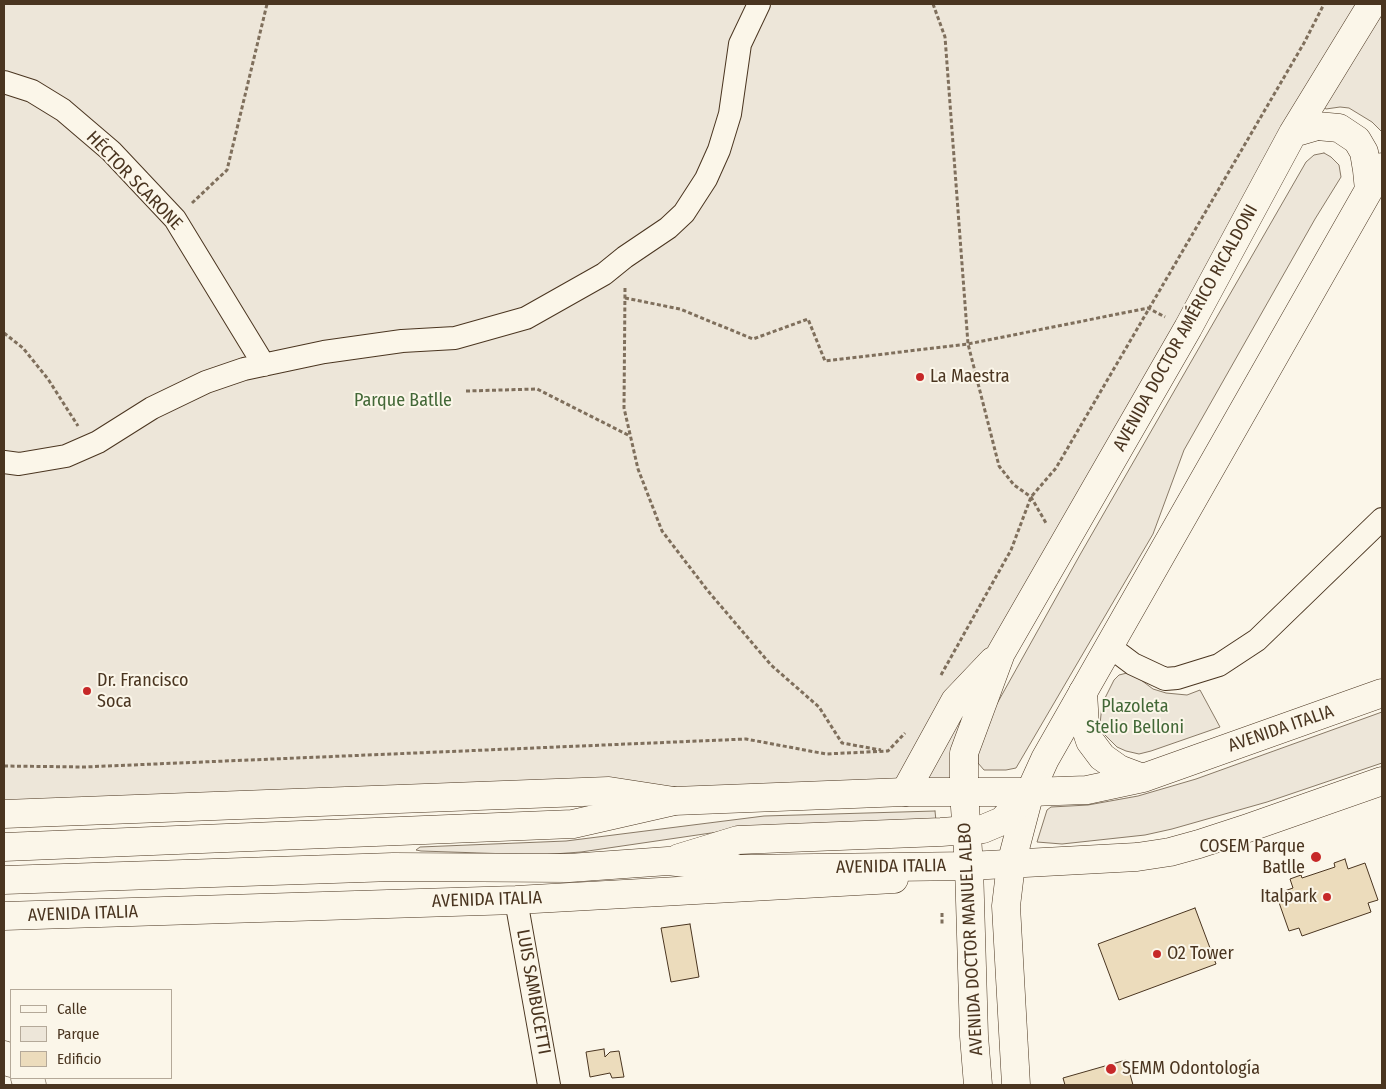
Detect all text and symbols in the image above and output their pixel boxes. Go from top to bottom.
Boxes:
street label: HÉCTOR SCARONE [81,127,187,235]
street label: AVENIDA DOCTOR AMÉRICO RICALDONI [1109,201,1263,455]
place label: La Maestra [930,366,1010,388]
marker: La Maestra [914,371,926,383]
park label: Parque Batlle [354,390,452,412]
place label: Dr. Francisco Soca [97,670,188,712]
marker: Dr. Francisco Soca [81,685,93,697]
park label: Plazoleta Stelio Belloni [1086,696,1184,739]
street label: AVENIDA ITALIA [1225,701,1337,757]
street label: AVENIDA DOCTOR MANUEL ALBO [954,822,988,1056]
place label: COSEM Parque Batlle [1199,836,1305,879]
marker: COSEM Parque Batlle [1309,850,1323,864]
street label: AVENIDA ITALIA [836,855,946,879]
place label: Italpark [1260,886,1317,908]
street label: AVENIDA ITALIA [432,887,542,913]
marker: Italpark [1321,891,1333,903]
street label: AVENIDA ITALIA [28,901,138,927]
street label: LUIS SAMBUCETTI [511,928,555,1056]
place label: O2 Tower [1167,943,1234,965]
marker: O2 Tower [1151,948,1163,960]
legend [10,989,172,1079]
text: Calle [57,1000,87,1018]
text: Parque [57,1025,100,1043]
text: Edificio [57,1050,102,1068]
place label: SEMM Odontología [1122,1058,1260,1080]
marker: SEMM Odontología [1104,1062,1118,1076]

